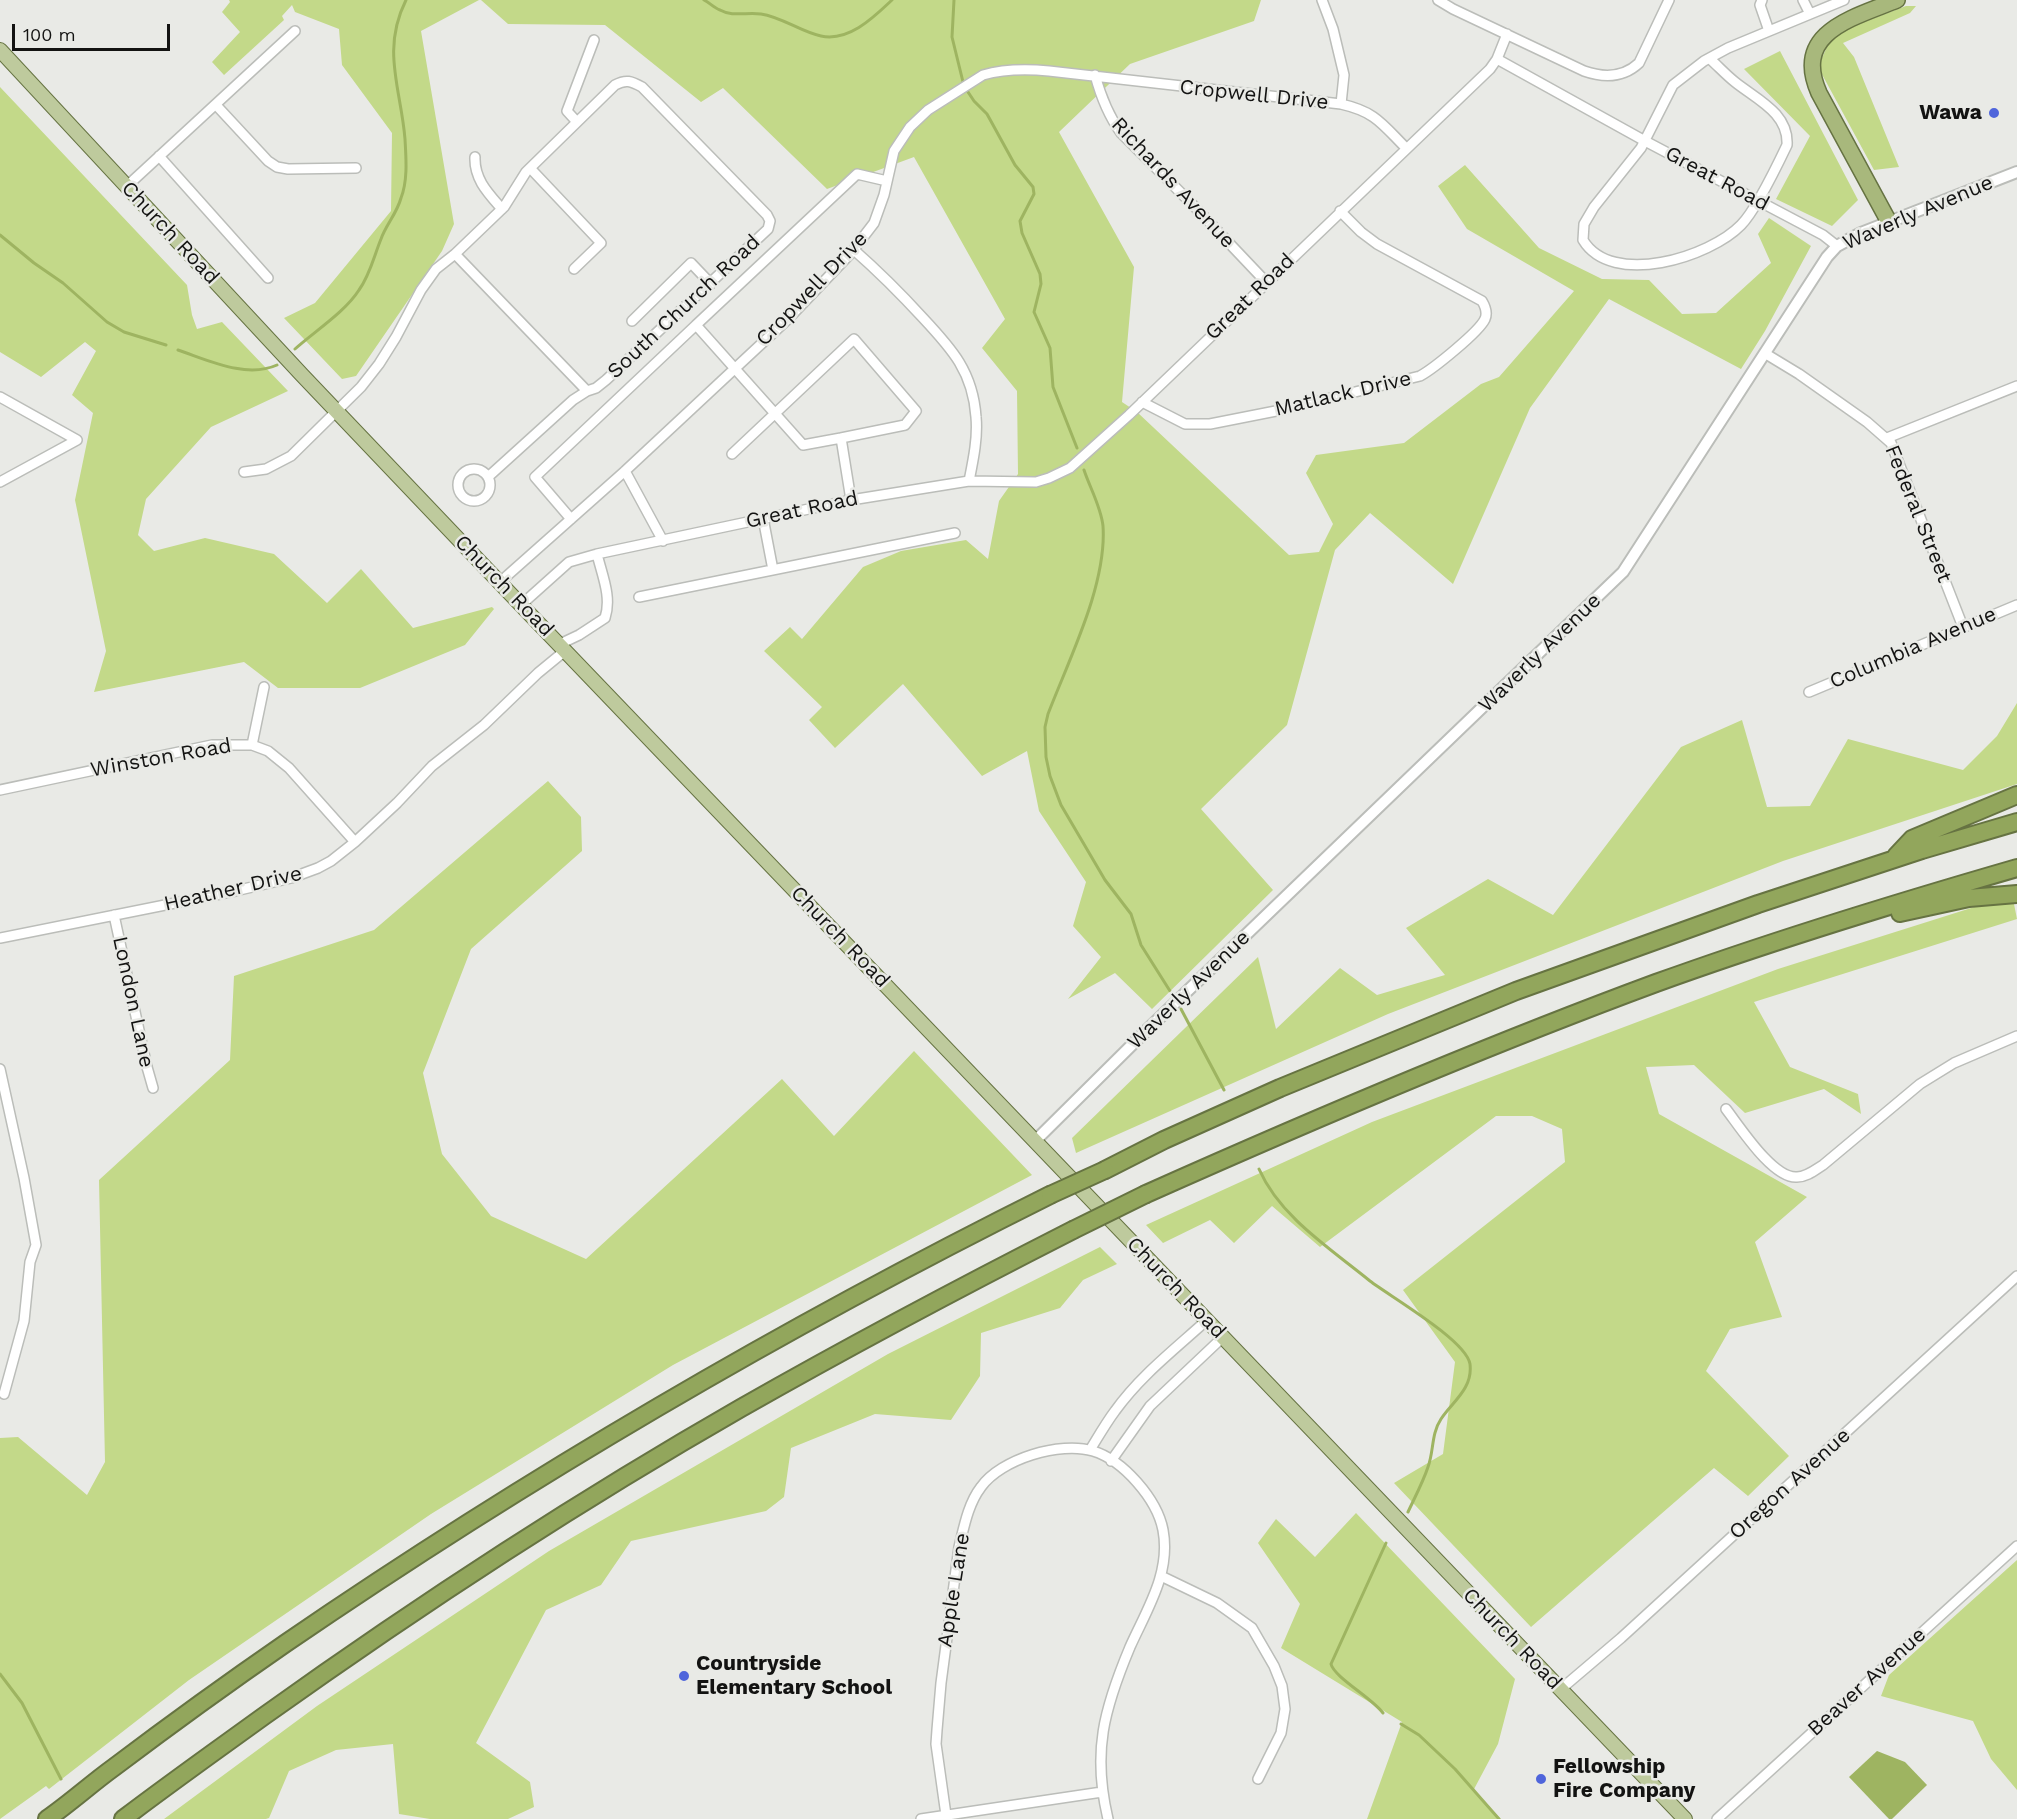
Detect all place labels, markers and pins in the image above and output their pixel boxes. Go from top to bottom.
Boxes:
place label: Wawa [1919,100,1982,126]
marker: Wawa [1987,106,2001,120]
place label: Countryside Elementary School [696,1651,892,1701]
marker: Countryside Elementary School [677,1669,691,1683]
place label: Fellowship Fire Company [1553,1754,1695,1804]
marker: Fellowship Fire Company [1534,1772,1548,1786]

